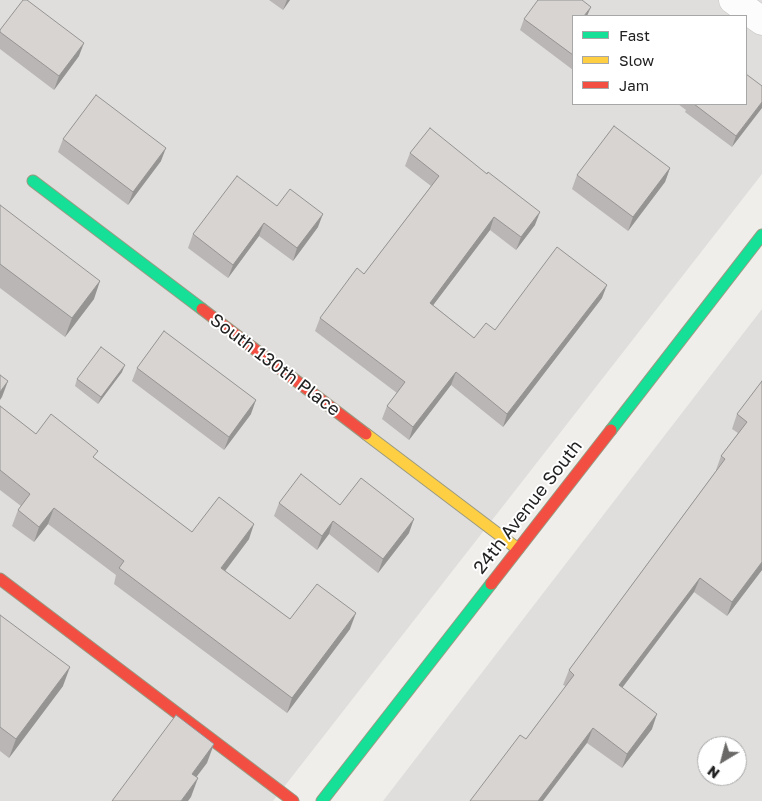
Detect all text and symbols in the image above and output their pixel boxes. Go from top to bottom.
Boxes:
legend [572,15,747,105]
text: Fast [619,26,650,44]
text: Slow [619,51,654,69]
text: Jam [619,76,649,94]
street label: South 130th Place [206,309,344,421]
street label: 24th Avenue South [469,436,587,578]
north arrow [697,736,747,786]
text: N [704,763,723,783]

